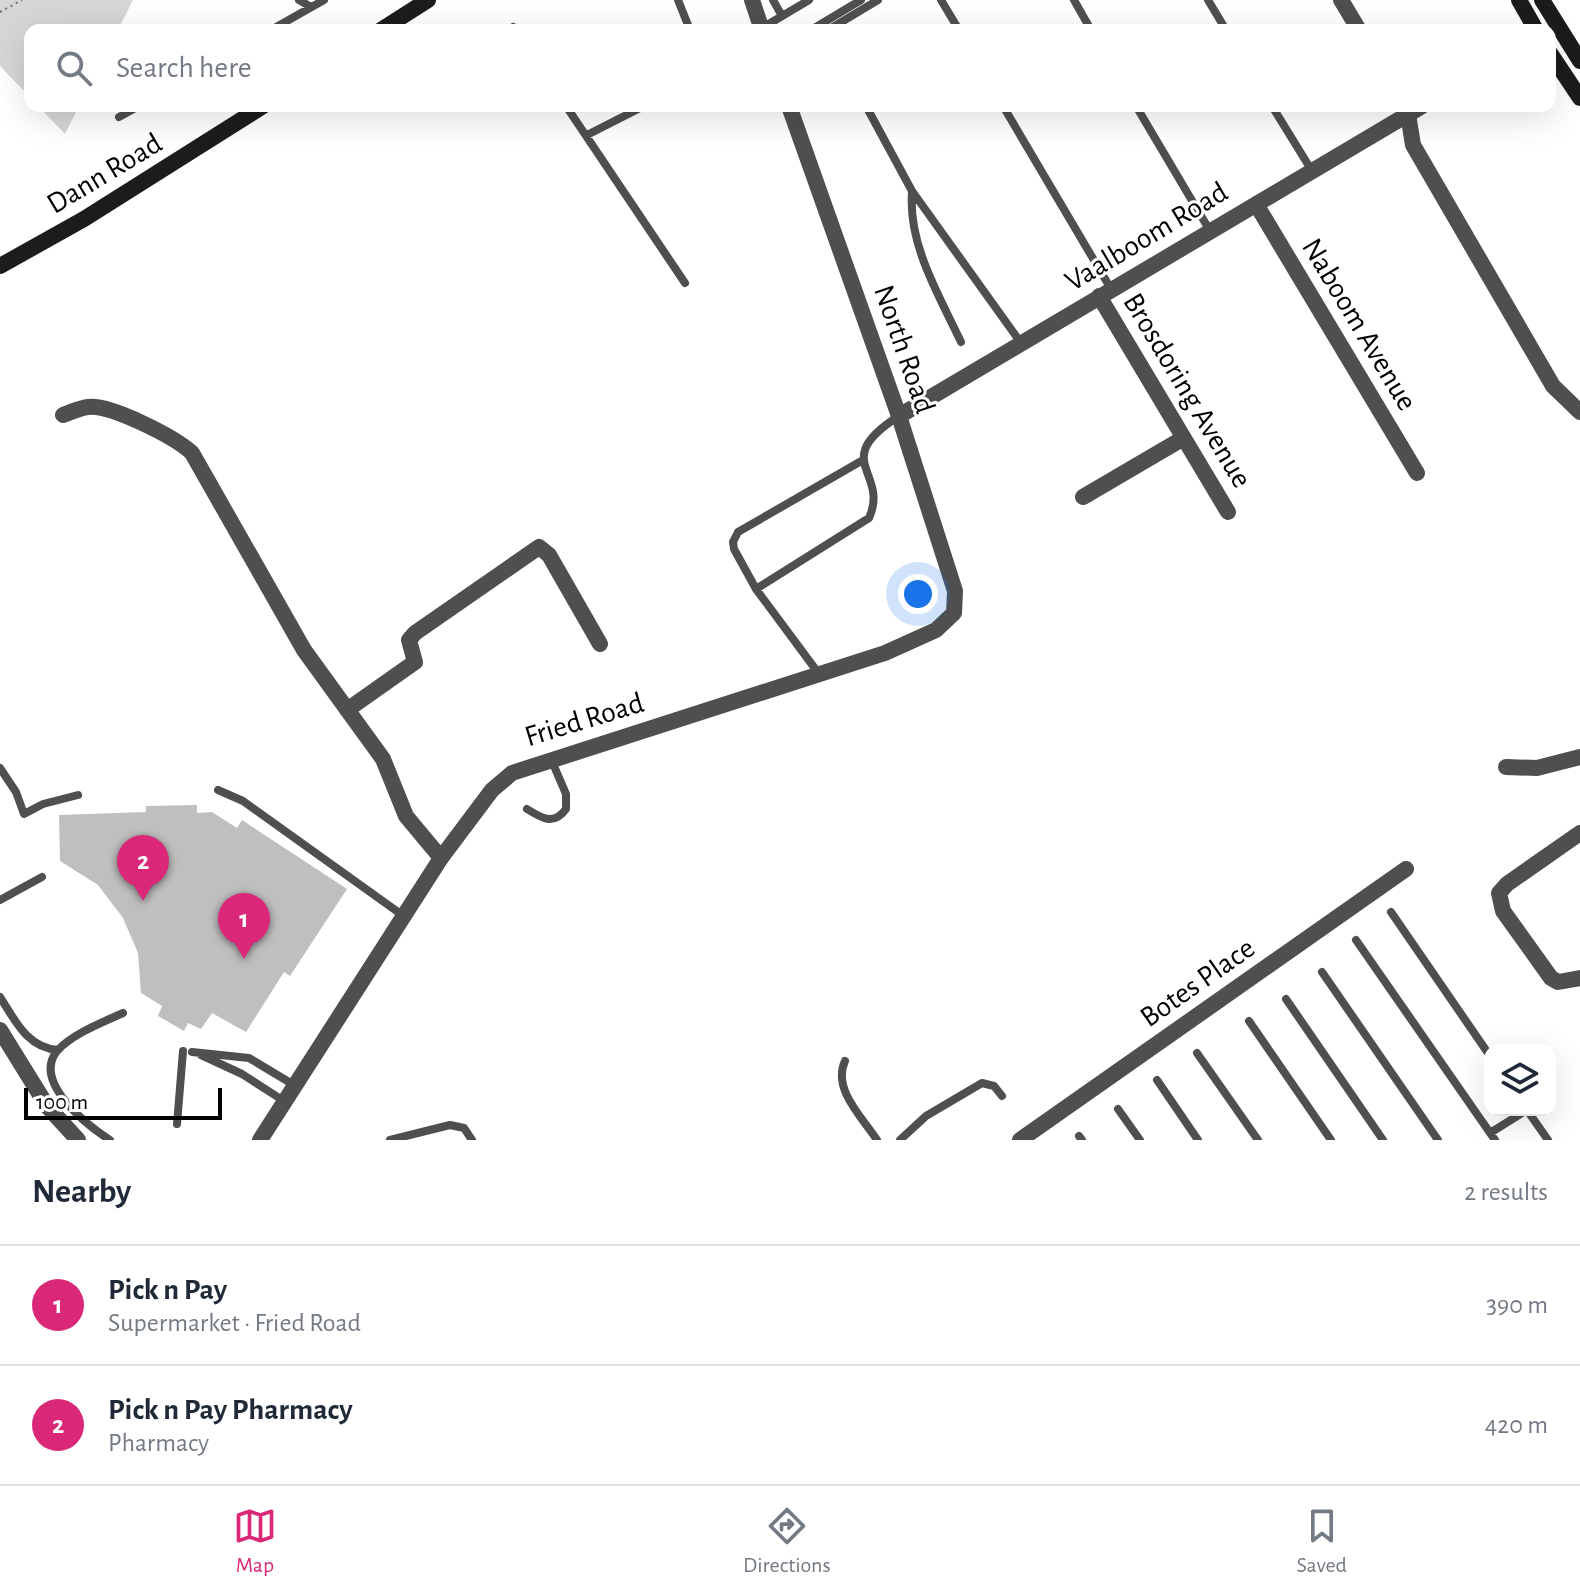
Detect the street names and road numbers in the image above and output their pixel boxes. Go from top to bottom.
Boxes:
street label: Dann Road [42,128,167,220]
street label: Vaalboom Road [1060,177,1233,297]
street label: Naboom Avenue [1296,233,1422,416]
street label: North Road [868,281,940,417]
street label: Brosdoring Avenue [1117,288,1257,493]
street label: Fried Road [521,688,647,752]
street label: Botes Place [1135,933,1260,1033]

